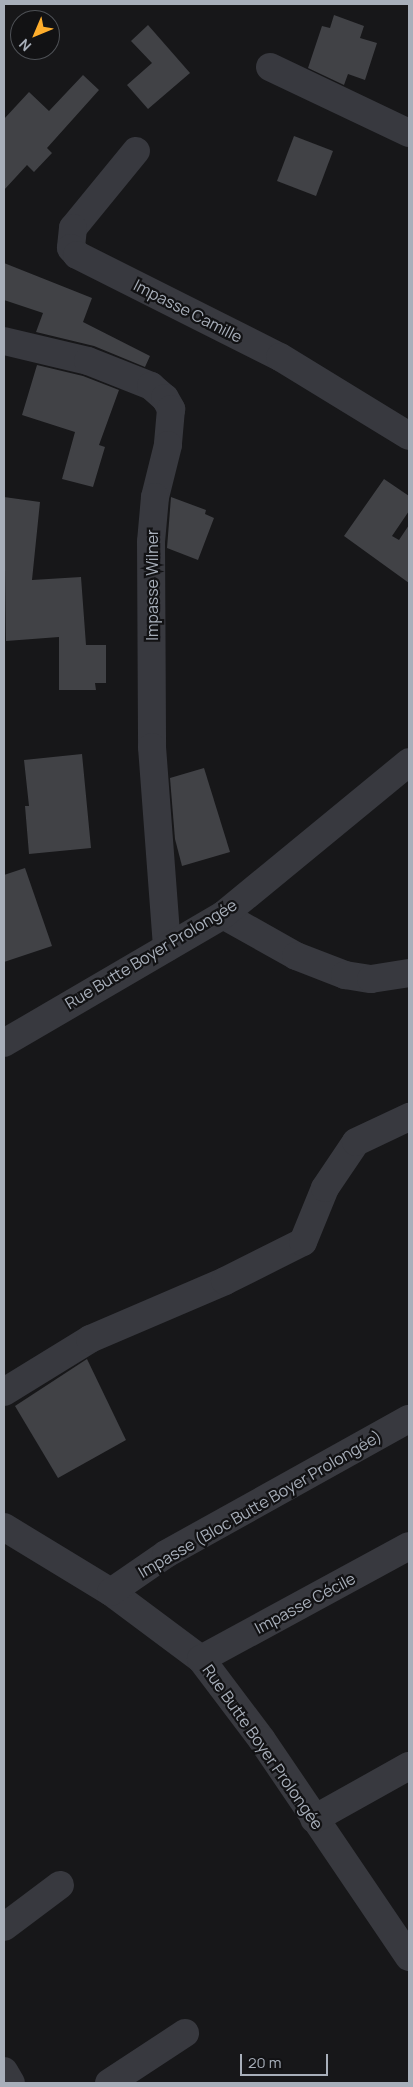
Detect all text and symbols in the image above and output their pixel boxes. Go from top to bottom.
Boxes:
north arrow [10,10,60,60]
text: N [14,35,35,56]
street label: Impasse Camille [130,275,246,347]
street label: Impasse Wilner [142,529,162,641]
street label: Rue Butte Boyer Prolongée [62,895,240,1013]
street label: Impasse (Bloc Butte Boyer Prolongée) [135,1426,385,1582]
street label: Impasse Cécile [251,1568,359,1638]
street label: Rue Butte Boyer Prolongée [199,1661,327,1833]
scale bar [243,2044,330,2076]
text: 20 m [248,2052,281,2073]

